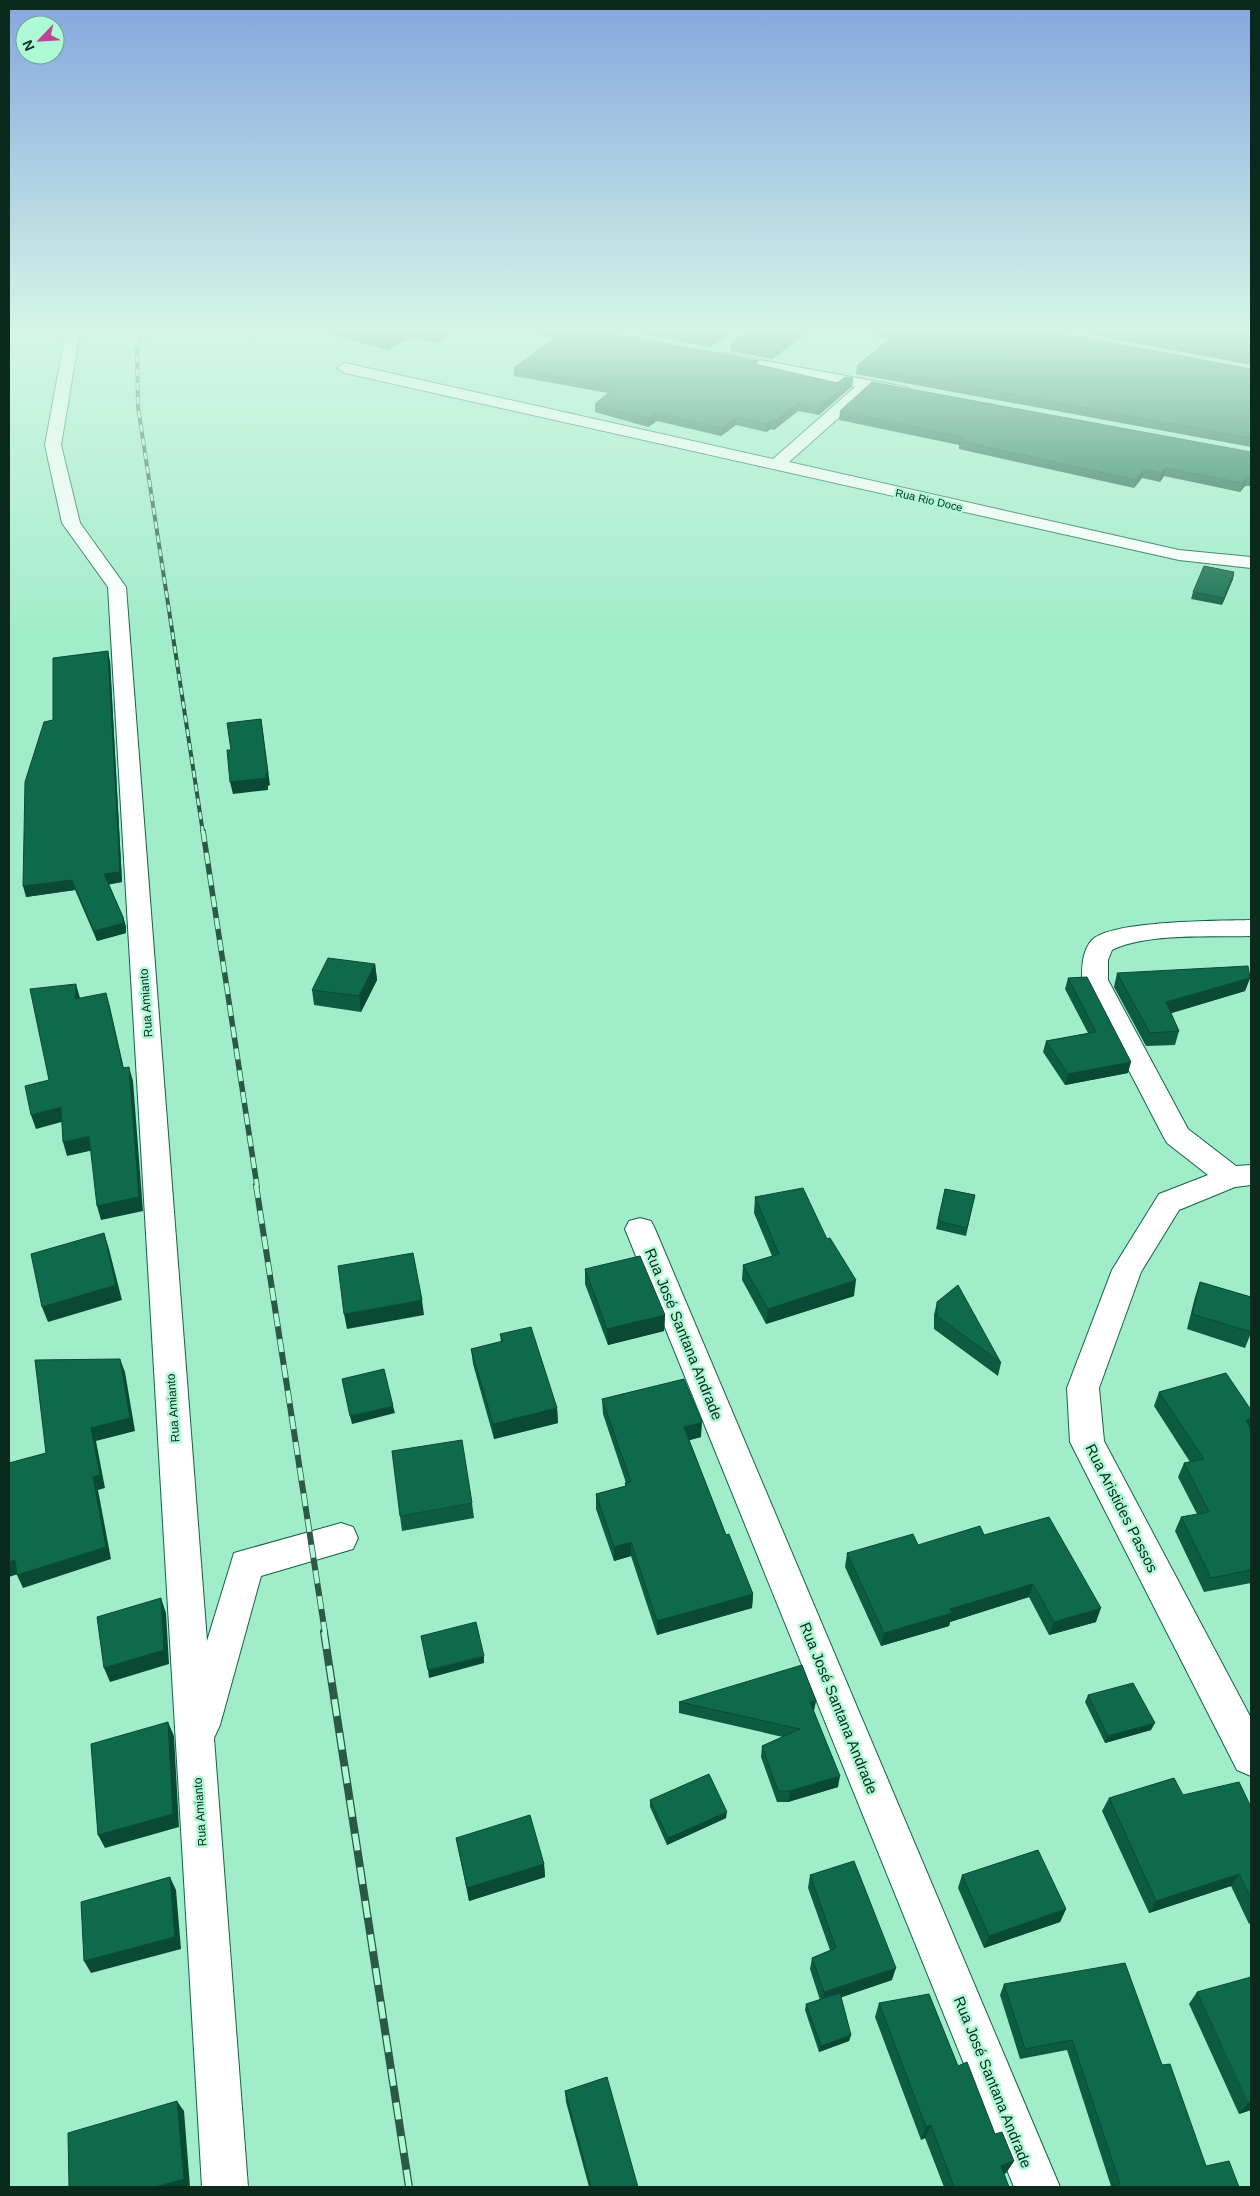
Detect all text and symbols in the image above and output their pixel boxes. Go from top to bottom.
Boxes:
north arrow [15,15,65,65]
text: N [19,38,38,53]
street label: Rua Rio Doce [894,486,964,514]
street label: Rua Amianto [137,968,155,1038]
street label: Rua José Santana Andrade [642,1246,726,1422]
street label: Rua Amianto [164,1373,182,1443]
street label: Rua Aristides Passos [1082,1441,1162,1575]
street label: Rua José Santana Andrade [797,1620,881,1796]
street label: Rua Amianto [191,1777,209,1847]
street label: Rua José Santana Andrade [951,1994,1035,2170]

